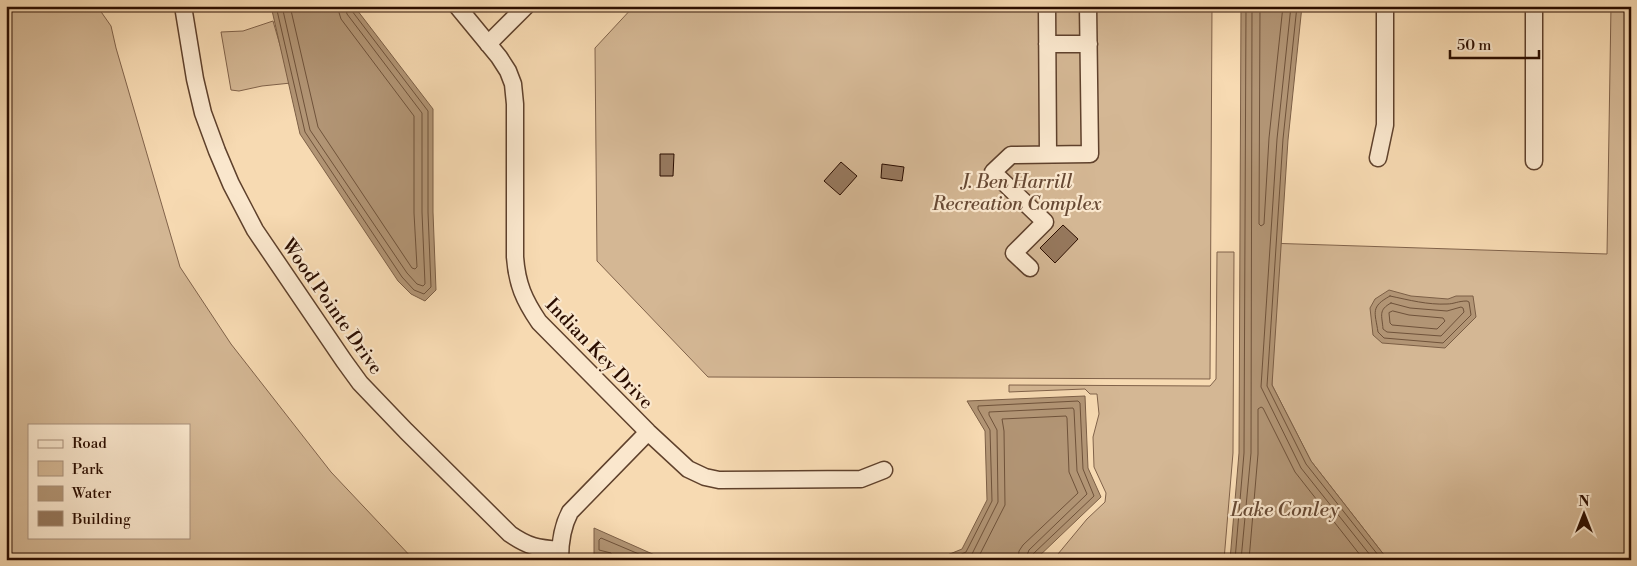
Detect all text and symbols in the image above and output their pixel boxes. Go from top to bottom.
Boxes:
scale bar [1450,28,1538,60]
text: 50 m [1457,36,1491,55]
park label: J. Ben Harrill Recreation Complex [931,170,1102,216]
street label: Wood Pointe Drive [276,233,388,379]
street label: Indian Key Drive [540,293,658,414]
legend [28,424,190,538]
text: Road [72,434,107,453]
text: Park [72,460,104,479]
text: Water [71,484,112,503]
north arrow [1560,488,1610,538]
text: N [1578,493,1590,511]
water label: Lake Conley [1230,498,1340,523]
text: Building [71,510,131,529]

